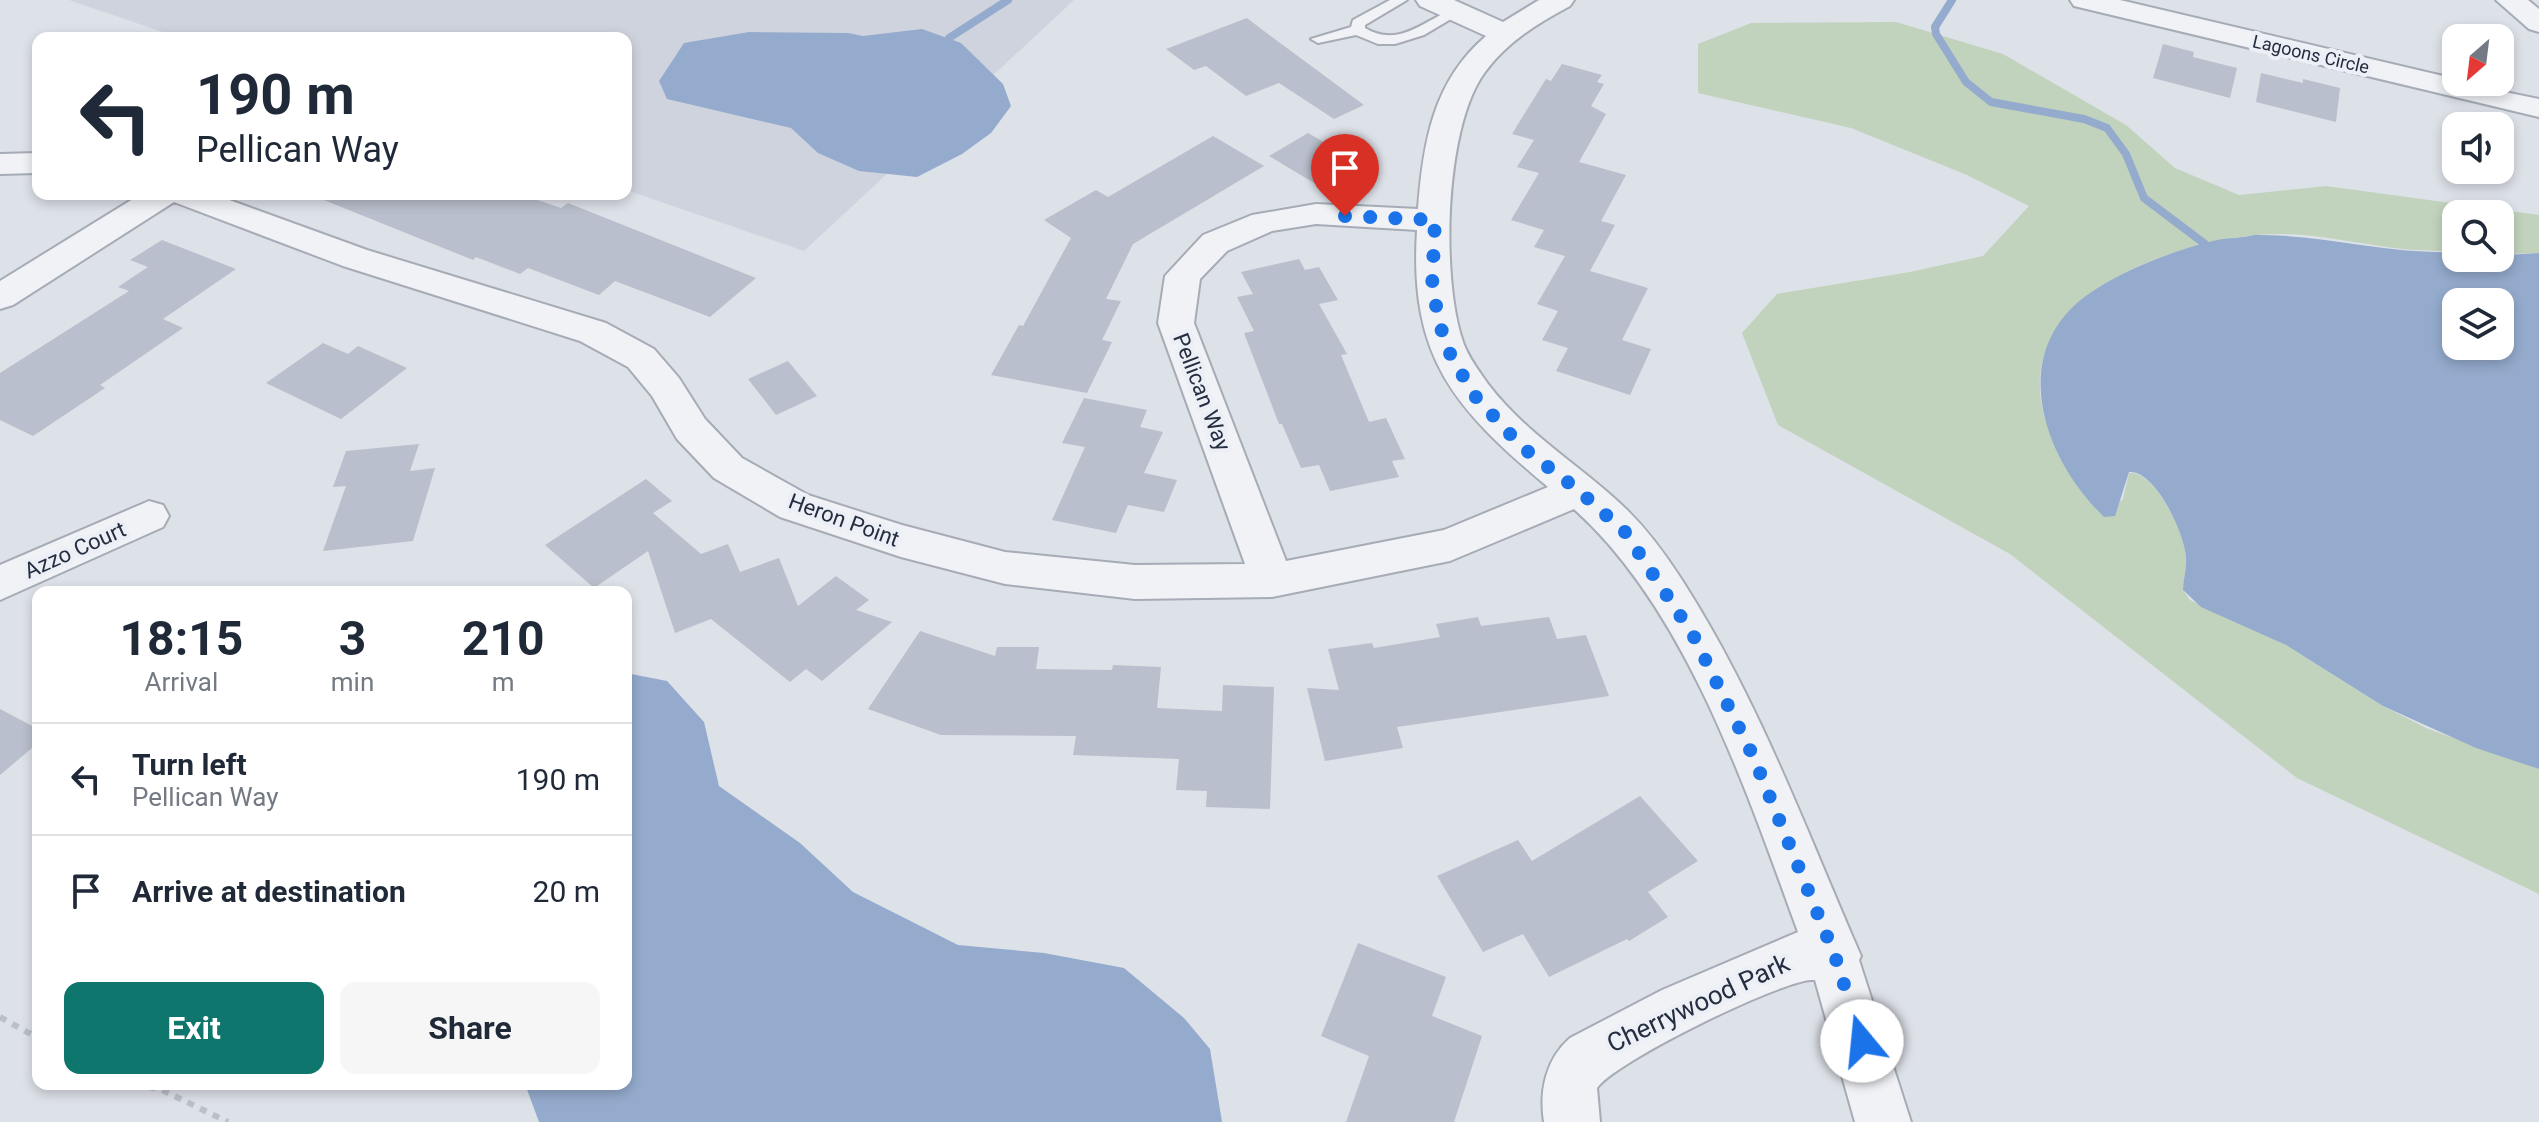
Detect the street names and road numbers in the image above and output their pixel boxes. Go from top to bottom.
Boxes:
street label: Lagoons Circle [2251,30,2371,78]
street label: Pellican Way [1168,330,1236,455]
street label: Heron Point [785,488,903,552]
street label: Azzo Court [20,517,130,583]
street label: Cherrywood Park [1602,947,1795,1058]

